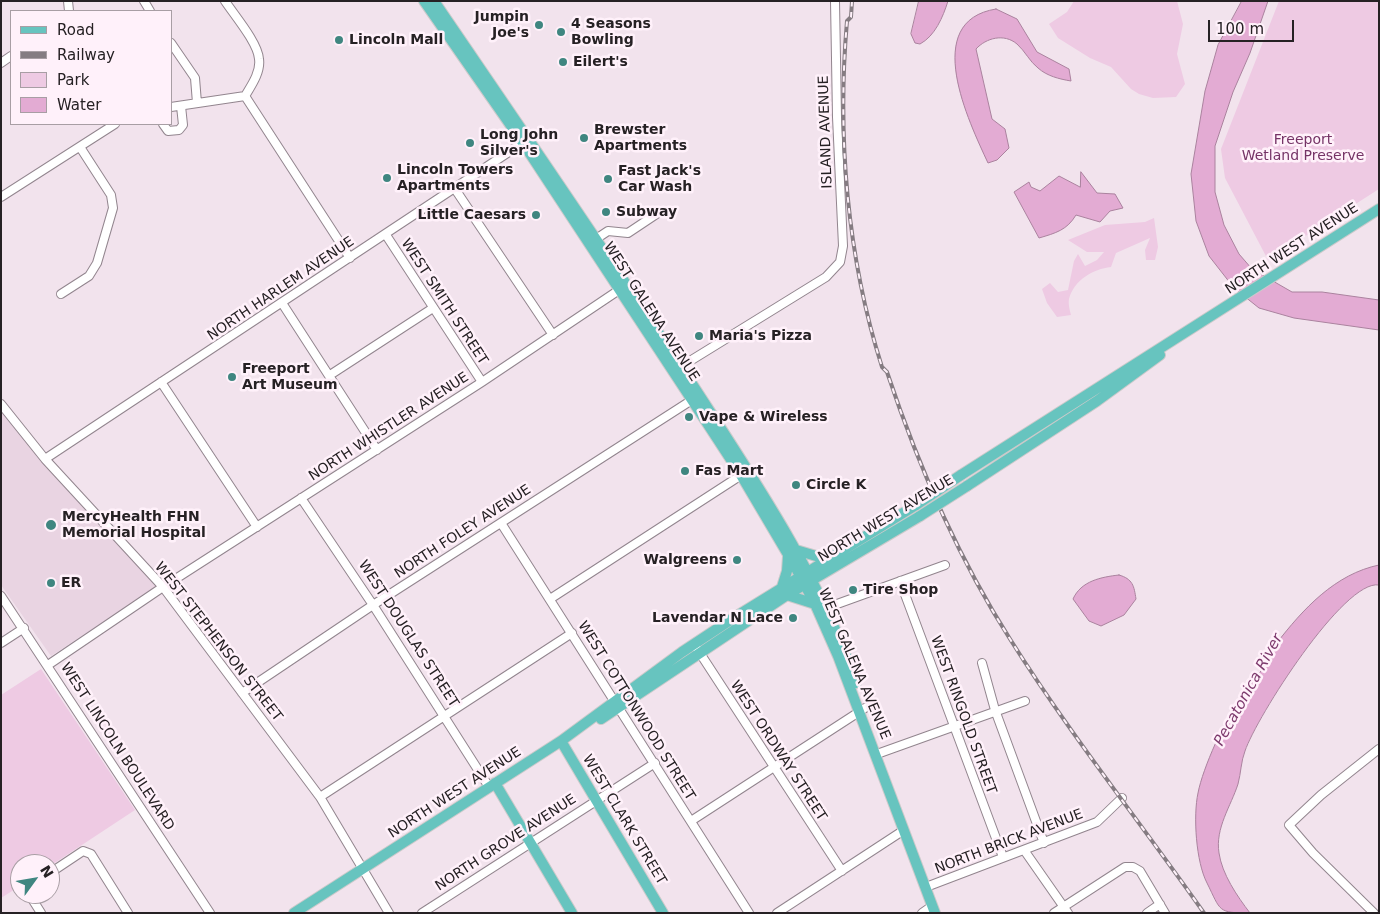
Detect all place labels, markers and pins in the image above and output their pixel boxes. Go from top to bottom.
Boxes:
place label: Jumpin Joe's [474,9,529,41]
place label: 4 Seasons Bowling [571,16,651,48]
marker: Jumpin Joe's [533,19,545,31]
marker: 4 Seasons Bowling [555,26,567,38]
place label: Lincoln Mall [349,32,443,48]
marker: Lincoln Mall [333,34,345,46]
place label: Eilert's [573,54,628,70]
marker: Eilert's [557,56,569,68]
place label: Brewster Apartments [594,122,687,154]
place label: Long John Silver's [480,127,558,160]
marker: Brewster Apartments [578,132,590,144]
marker: Long John Silver's [464,137,476,149]
place label: Lincoln Towers Apartments [397,162,513,194]
place label: Fast Jack's Car Wash [618,163,701,196]
marker: Lincoln Towers Apartments [381,172,393,184]
marker: Fast Jack's Car Wash [602,173,614,185]
place label: Subway [616,204,677,220]
marker: Subway [600,206,612,218]
place label: Little Caesars [417,207,526,223]
marker: Little Caesars [530,209,542,221]
place label: Maria's Pizza [709,328,812,344]
marker: Maria's Pizza [693,330,705,342]
place label: Freeport Art Museum [242,361,338,394]
marker: Freeport Art Museum [226,371,238,383]
place label: Vape & Wireless [699,409,828,425]
marker: Vape & Wireless [683,411,695,423]
place label: Fas Mart [695,463,763,479]
marker: Fas Mart [679,465,691,477]
place label: Circle K [806,477,866,493]
marker: Circle K [790,479,802,491]
place label: MercyHealth FHN Memorial Hospital [62,509,206,542]
marker: MercyHealth FHN Memorial Hospital [44,518,58,532]
place label: Walgreens [644,552,727,568]
marker: Walgreens [731,554,743,566]
place label: ER [61,575,81,591]
marker: ER [45,577,57,589]
place label: Tire Shop [863,582,938,598]
marker: Tire Shop [847,584,859,596]
place label: Lavendar N Lace [652,610,783,626]
marker: Lavendar N Lace [787,612,799,624]

